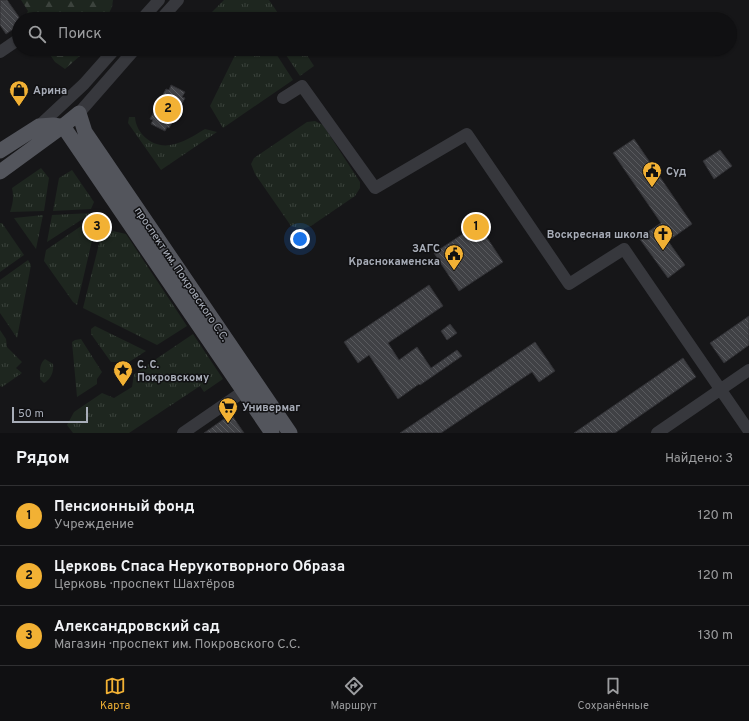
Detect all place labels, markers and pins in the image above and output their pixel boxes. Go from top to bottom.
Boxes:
shop icon: Арина [8,79,30,107]
place label: Арина [33,84,67,98]
pin: 2 [155,94,181,124]
public building icon: Суд [641,160,663,188]
place label: Суд [666,165,686,179]
pin: 3 [84,212,110,242]
pin: 1 [463,212,489,242]
church icon: Воскресная школа [652,223,674,251]
place label: Воскресная школа [547,228,649,242]
place label: ЗАГС Краснокаменска [349,242,440,269]
public building icon: ЗАГС Краснокаменска [443,243,465,271]
place label: С. С. Покровскому [137,358,209,385]
place icon: С. С. Покровскому [112,359,134,387]
supermarket icon: Универмаг [217,396,239,424]
place label: Универмаг [242,401,300,415]

